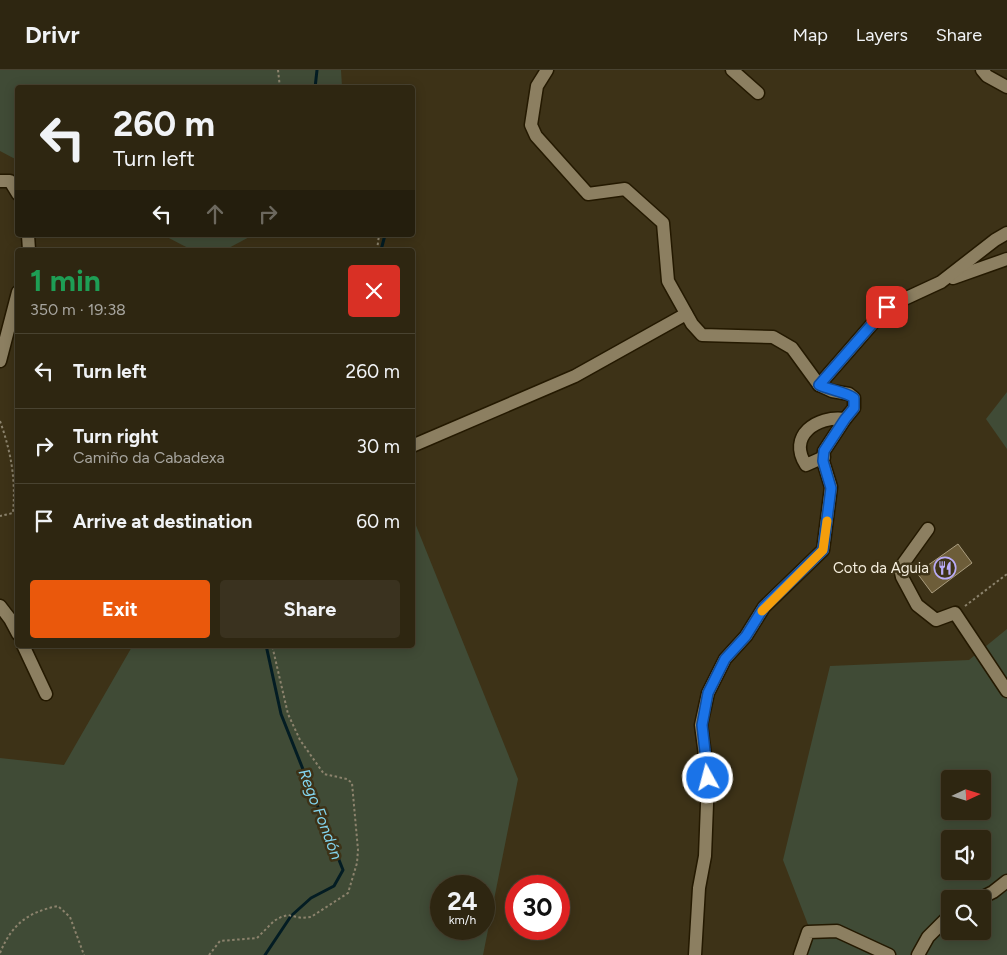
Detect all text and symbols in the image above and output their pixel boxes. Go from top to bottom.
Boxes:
text: Drivr [25,20,80,49]
text: Map [793,24,828,46]
text: Layers [856,24,908,46]
text: Share [936,24,982,46]
text: 260 m [113,103,215,145]
icon: left [30,105,95,170]
text: Turn left [113,145,195,172]
icon: left [148,200,176,228]
icon: ahead [201,200,229,228]
icon: right [254,200,282,228]
text: 1 min [30,262,101,299]
button: close [348,265,400,317]
pin [866,286,908,328]
icon: arrive [873,293,901,321]
text: 350 m · 19:38 [30,300,126,319]
icon: left [30,357,58,385]
text: Turn left [73,360,147,383]
text: 260 m [346,360,400,383]
text: Turn right [73,425,159,448]
icon: right [30,432,58,460]
text: 30 m [357,435,400,458]
text: Camiño da Cabadexa [73,448,225,467]
icon: arrive [30,507,58,535]
text: Arrive at destination [73,510,252,533]
text: 60 m [356,510,400,533]
restaurant icon: Coto da Aguia [933,556,957,580]
place label: Coto da Aguia [833,559,929,577]
button: Exit [30,580,210,638]
button: Share [220,580,400,638]
position arrow [681,751,733,803]
water label: Rego Fondón [294,766,347,862]
north arrow [941,770,991,820]
map controls [941,770,991,940]
button: sound [941,830,991,880]
speed limit sign: 30 [505,875,570,940]
text: 24 [447,886,478,916]
button: search [941,890,991,940]
text: km/h [449,913,476,927]

